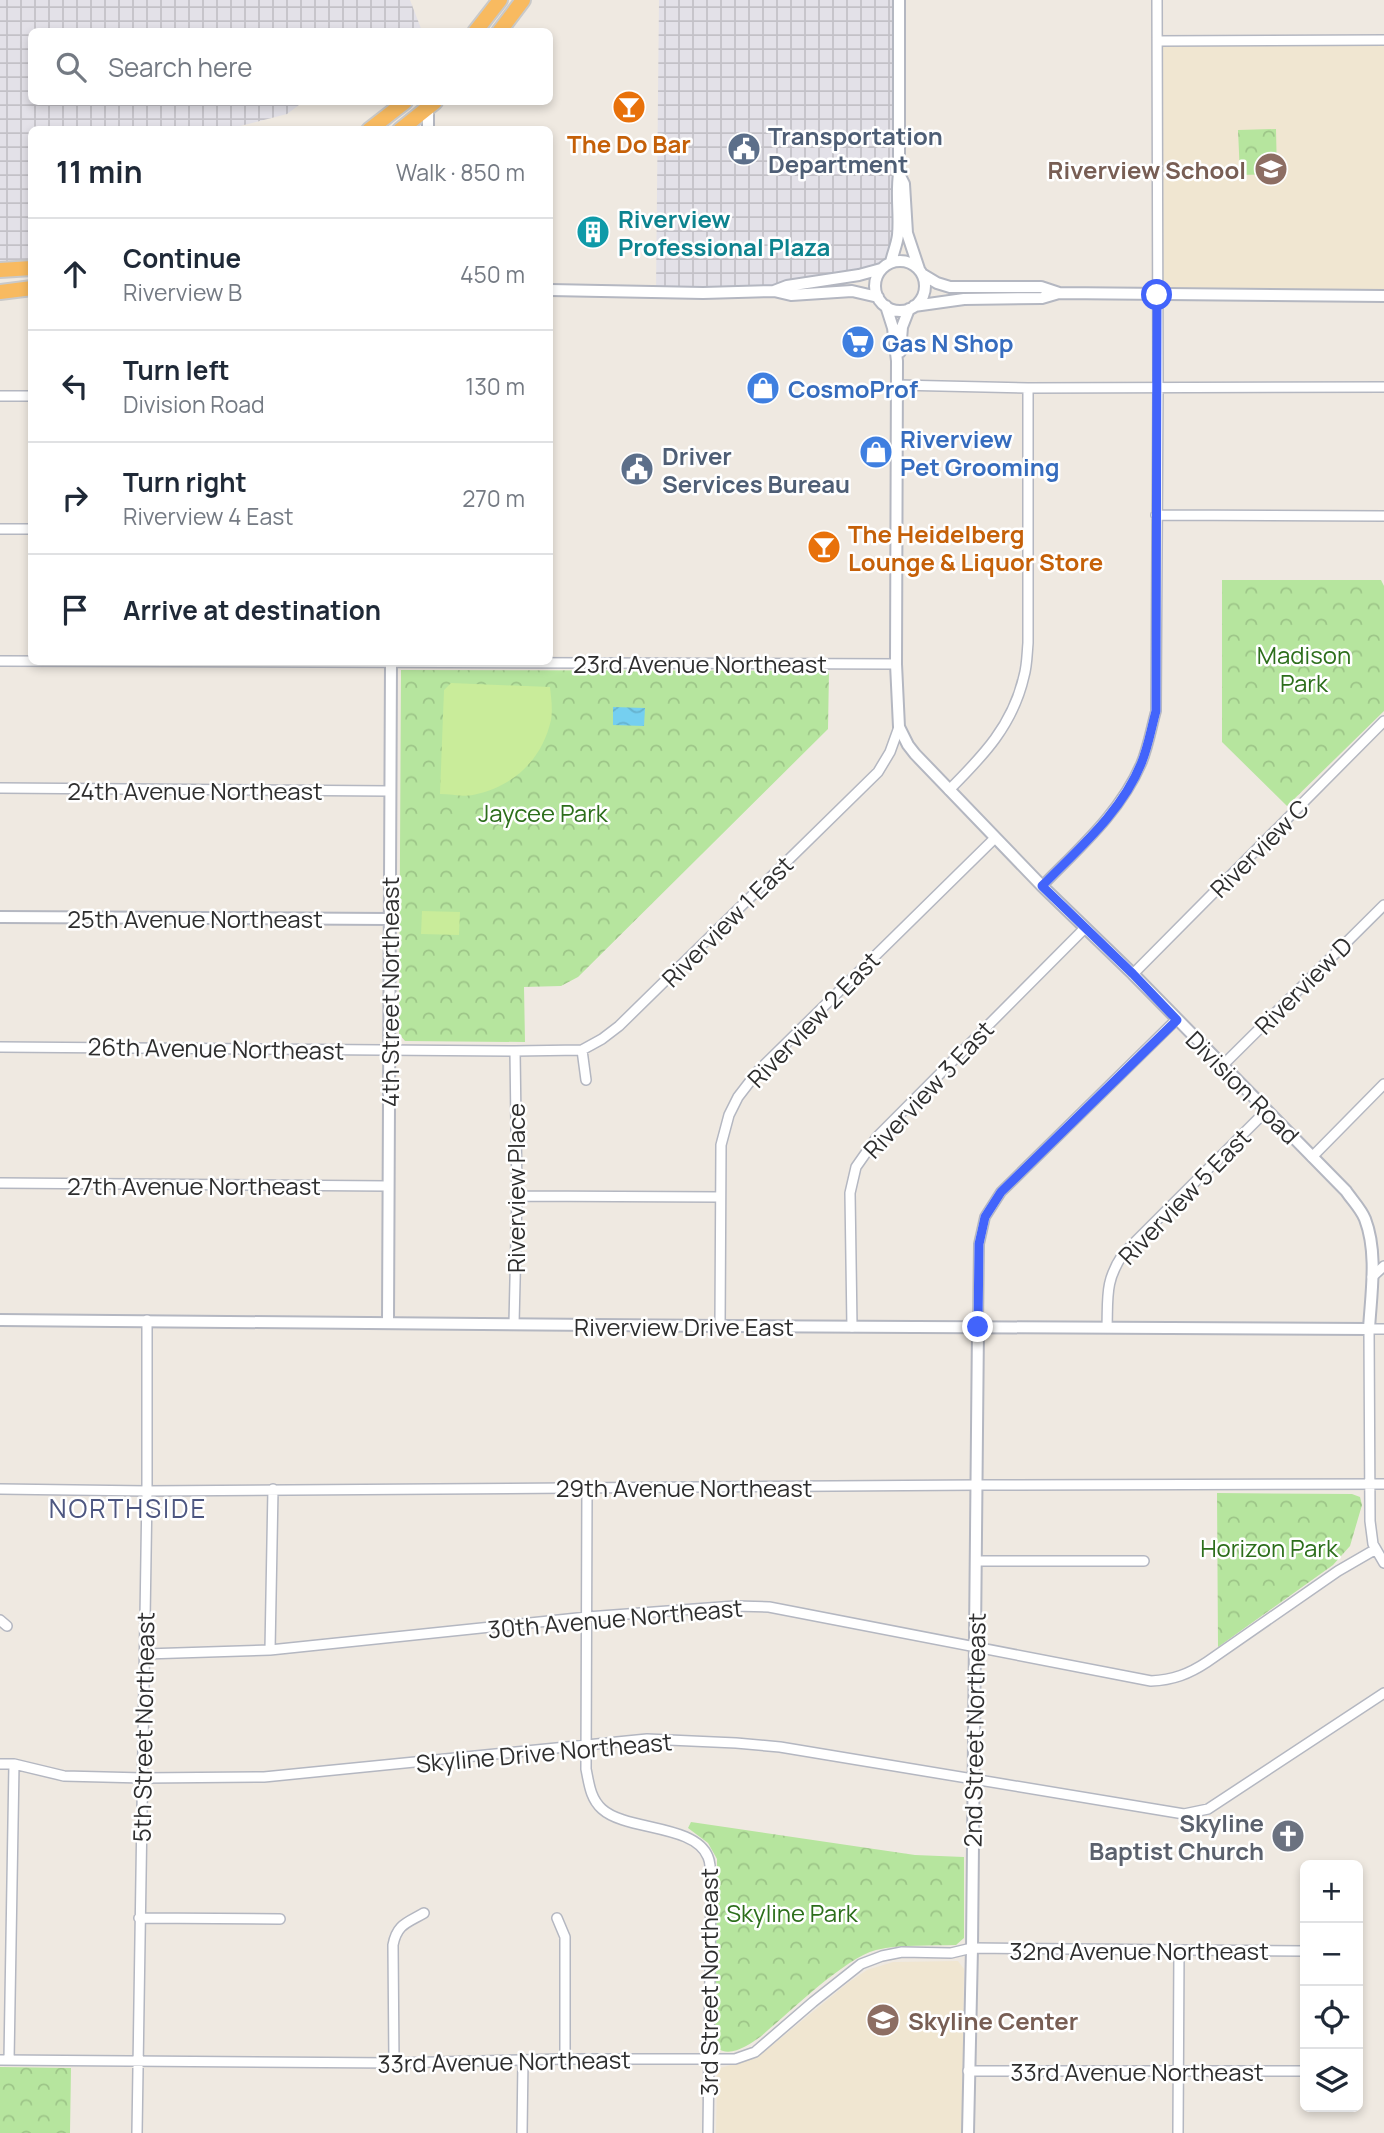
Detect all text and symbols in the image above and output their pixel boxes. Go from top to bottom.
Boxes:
search box [28,28,553,105]
icon: search [52,48,90,86]
text: Search here [108,49,253,85]
bar icon: The Do Bar [610,88,648,126]
place label: Transportation Department [768,119,943,180]
place label: The Do Bar [567,127,691,160]
public building icon: Transportation Department [725,130,763,168]
school or university icon: Riverview School [1252,150,1290,188]
text: 11 min [56,151,142,192]
place label: Riverview School [1048,153,1246,186]
text: Walk · 850 m [396,156,525,188]
place label: Riverview Professional Plaza [618,202,830,263]
building icon: Riverview Professional Plaza [574,213,612,251]
text: Continue [123,240,241,276]
icon: ahead [56,255,94,293]
text: 450 m [460,258,525,290]
text: Riverview B [123,276,242,308]
route start [1141,279,1172,310]
supermarket icon: Gas N Shop [839,323,877,361]
place label: Gas N Shop [882,326,1014,359]
text: Turn left [123,352,230,388]
icon: left [56,367,94,405]
shop icon: CosmoProf [744,369,782,407]
text: 130 m [465,370,525,402]
place label: CosmoProf [788,372,918,405]
text: Division Road [123,388,265,420]
place label: Riverview Pet Grooming [900,422,1059,483]
shop icon: Riverview Pet Grooming [857,433,895,471]
place label: Driver Services Bureau [662,439,850,500]
public building icon: Driver Services Bureau [618,450,656,488]
text: Turn right [123,464,247,500]
icon: right [56,479,94,517]
text: 270 m [462,482,525,514]
text: Riverview 4 East [123,500,293,532]
place label: The Heidelberg Lounge & Liquor Store [848,517,1103,578]
bar icon: The Heidelberg Lounge & Liquor Store [805,528,843,566]
icon: arrive [56,591,94,629]
text: Arrive at destination [123,592,381,628]
park label: Madison Park [1257,638,1351,699]
street label: 23rd Avenue Northeast [573,647,827,680]
street label: 24th Avenue Northeast [67,774,323,807]
street label: Riverview C [1202,791,1316,905]
park label: Jaycee Park [478,796,609,829]
street label: Riverview 1 East [654,848,800,994]
street label: 4th Street Northeast [373,877,406,1107]
street label: 25th Avenue Northeast [67,902,323,935]
street label: Riverview D [1247,929,1359,1041]
street label: Riverview 2 East [740,944,886,1094]
street label: Riverview 3 East [856,1013,1000,1165]
street label: Division Road [1179,1023,1307,1151]
street label: 26th Avenue Northeast [87,1029,345,1067]
street label: Riverview Place [499,1103,532,1273]
street label: Riverview 5 East [1110,1121,1258,1271]
street label: 27th Avenue Northeast [67,1169,321,1202]
street label: Riverview Drive East [574,1310,794,1343]
route end [962,1311,993,1342]
street label: 29th Avenue Northeast [556,1471,812,1504]
district label: NORTHSIDE [49,1490,207,1526]
park label: Horizon Park [1200,1531,1339,1564]
street label: 30th Avenue Northeast [486,1590,744,1646]
street label: 5th Street Northeast [124,1612,162,1842]
street label: 2nd Street Northeast [955,1612,993,1848]
street label: Skyline Drive Northeast [415,1724,673,1780]
place label: Skyline Baptist Church [1089,1806,1264,1867]
church icon: Skyline Baptist Church [1269,1817,1307,1855]
map controls [1300,1860,1363,2112]
button: + [1300,1860,1363,1923]
street label: 3rd Street Northeast [692,1868,725,2096]
park label: Skyline Park [726,1896,859,1929]
button: − [1300,1923,1363,1986]
street label: 32nd Avenue Northeast [1009,1934,1269,1967]
button: locate [1300,1986,1363,2049]
school or university icon: Skyline Center [864,2001,902,2039]
place label: Skyline Center [908,2004,1078,2037]
street label: 33rd Avenue Northeast [377,2042,631,2080]
button: layers [1300,2049,1363,2112]
street label: 33rd Avenue Northeast [1010,2055,1264,2088]

